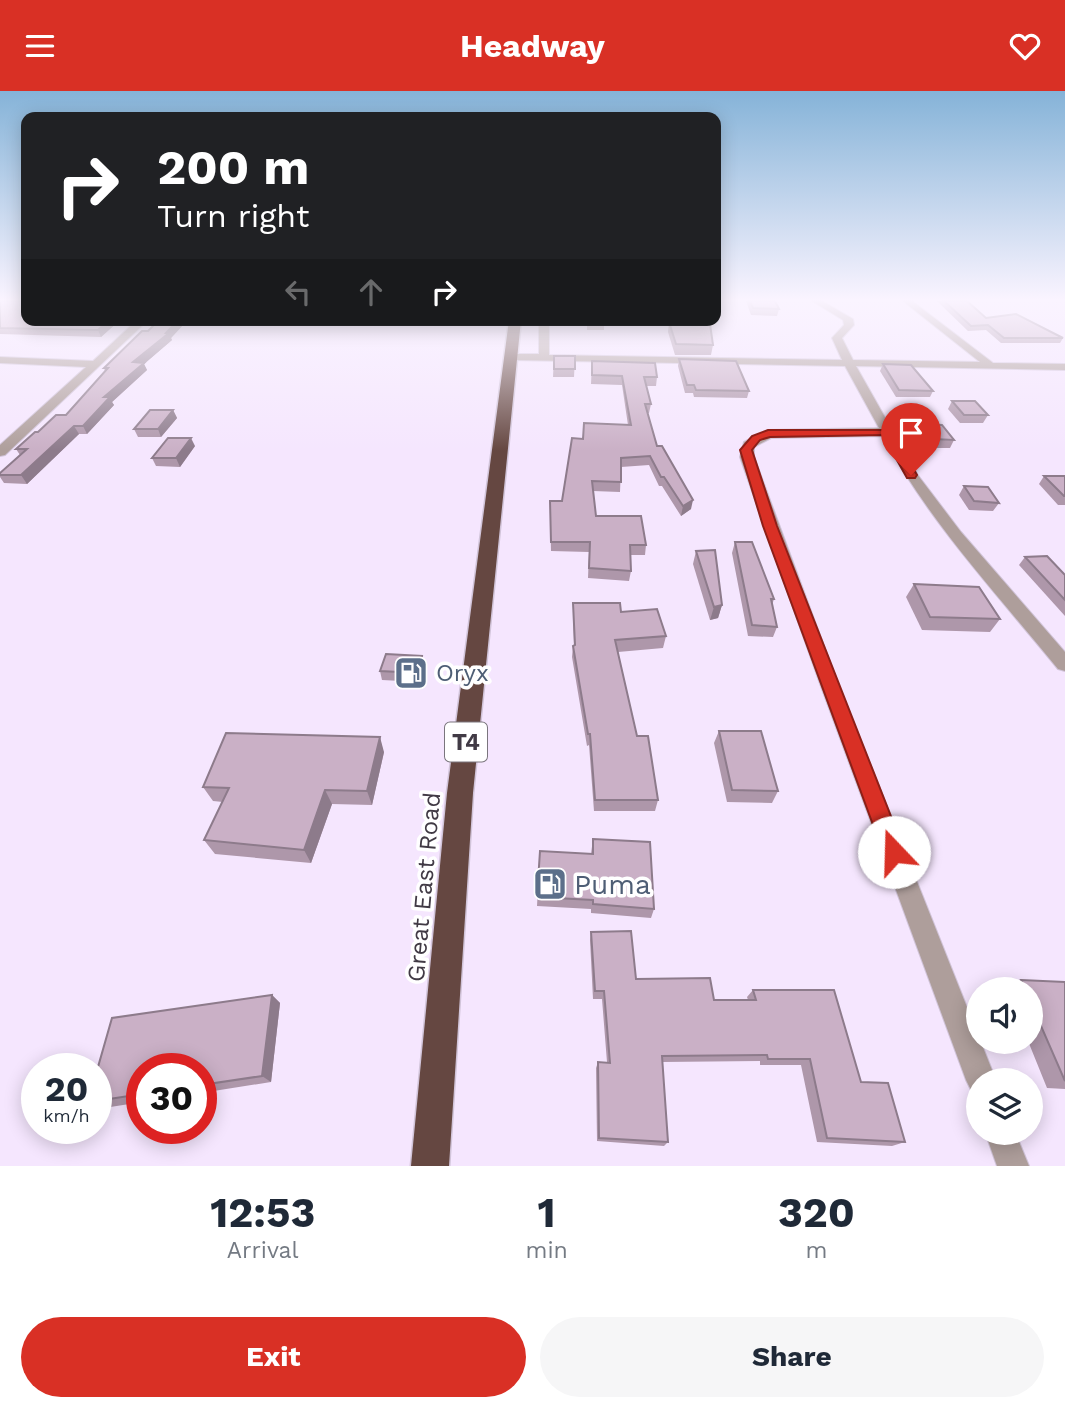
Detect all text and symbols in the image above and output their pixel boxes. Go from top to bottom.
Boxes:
icon: menu [21,27,59,65]
text: Headway [460,27,605,65]
icon: heart [1006,27,1044,65]
text: 200 m [157,138,309,196]
icon: right [42,140,133,231]
text: Turn right [157,197,309,235]
icon: left [279,273,317,311]
icon: ahead [352,273,390,311]
icon: right [425,273,463,311]
pin [881,403,941,475]
icon: arrive [892,414,930,452]
fuel station icon: Oryx [392,654,430,692]
place label: Oryx [436,659,489,687]
road number: T4 [445,723,487,761]
street label: Great East Road [402,791,446,983]
position arrow [857,815,931,889]
fuel station icon: Puma [531,865,569,903]
place label: Puma [574,868,651,901]
map controls [966,977,1043,1145]
button: sound [966,977,1043,1054]
speed limit sign: 30 [126,1053,217,1144]
text: 20 [45,1068,88,1110]
button: layers [966,1068,1043,1145]
text: km/h [43,1105,90,1126]
text: 12:53 [210,1188,315,1237]
text: 1 [538,1188,556,1237]
text: 320 [778,1188,855,1237]
text: Arrival [227,1237,299,1264]
text: min [525,1237,568,1264]
text: m [805,1237,827,1264]
button: Exit [21,1317,526,1397]
button: Share [540,1317,1044,1397]

